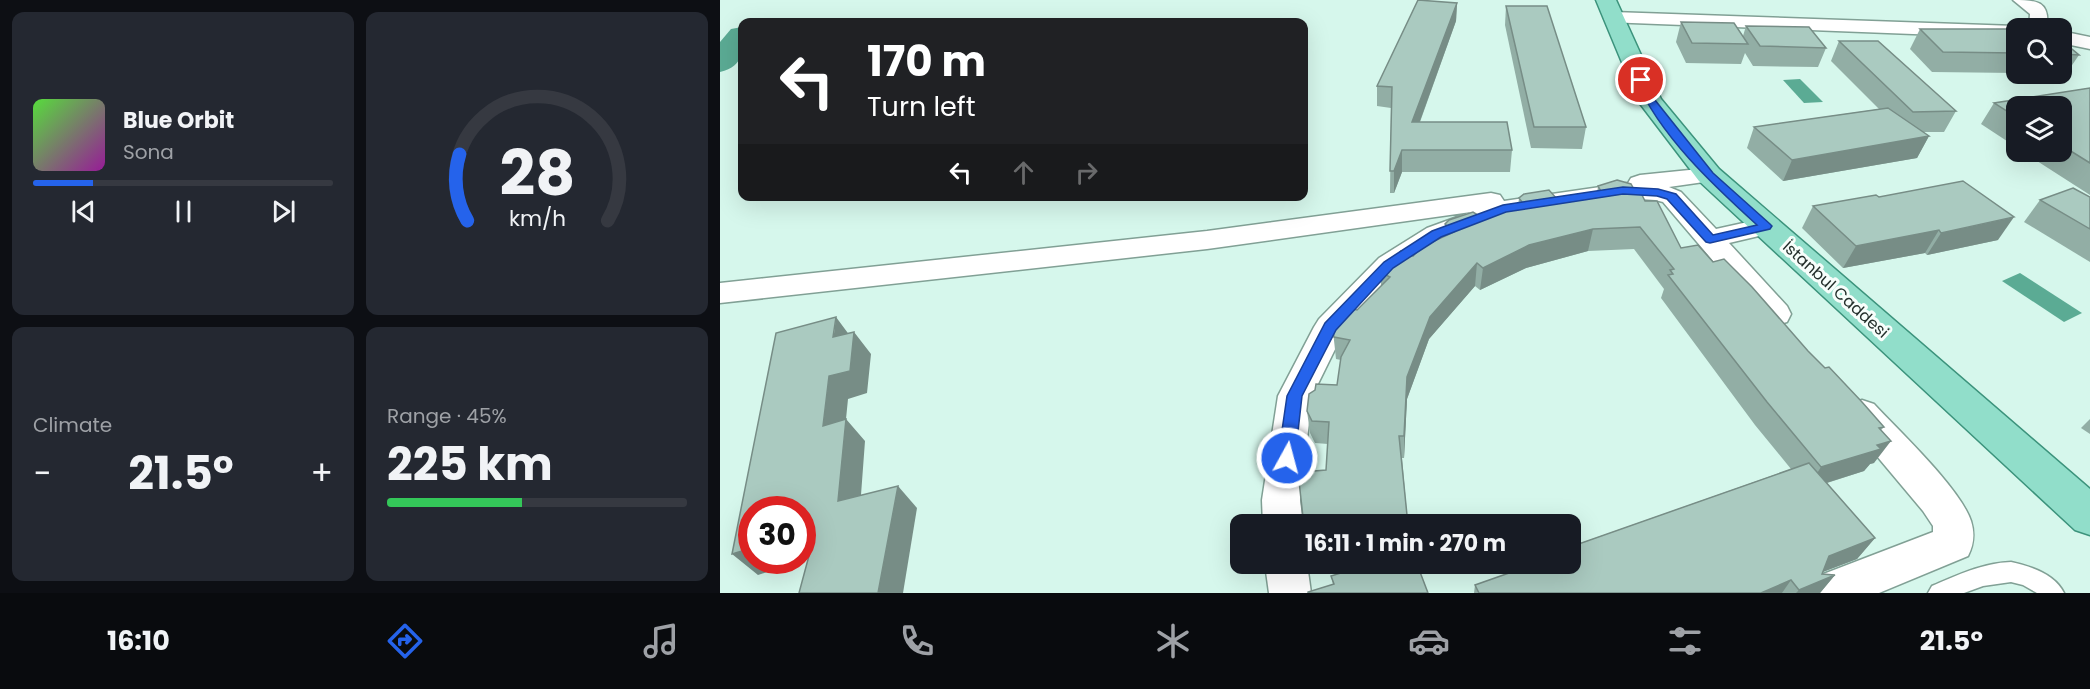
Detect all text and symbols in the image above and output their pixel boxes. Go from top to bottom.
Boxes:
map controls [2006,18,2072,162]
button: search [2006,18,2072,84]
text: 170 m [867,32,986,91]
icon: left [768,42,846,120]
pin [1615,54,1666,105]
icon: arrive [1624,63,1657,96]
text: Turn left [867,88,976,125]
button: layers [2006,96,2072,162]
text: Blue Orbit [123,105,234,136]
text: 28 [499,129,575,217]
text: Sona [123,138,174,166]
icon: left [944,156,977,189]
icon: ahead [1007,156,1040,189]
icon: right [1070,156,1103,189]
icon: previous [67,195,100,228]
icon: pause [167,195,200,228]
icon: next [267,195,300,228]
text: km/h [508,203,566,234]
street label: İstanbul Caddesi [1778,236,1894,343]
text: Range · 45% [387,402,507,430]
text: Climate [33,411,112,439]
position arrow [1255,426,1319,490]
text: 225 km [387,433,553,496]
text: 21.5° [128,442,234,505]
text: − [33,450,51,497]
text: + [310,450,333,497]
speed limit sign: 30 [738,496,816,574]
text: 16:11 · 1 min · 270 m [1305,528,1506,559]
icon: directions [384,620,426,662]
icon: music [640,620,682,662]
icon: phone [896,620,938,662]
icon: climate [1152,620,1194,662]
icon: car [1408,620,1450,662]
icon: filters [1664,620,1706,662]
text: 16:10 [107,622,170,659]
text: 21.5° [1920,622,1983,659]

